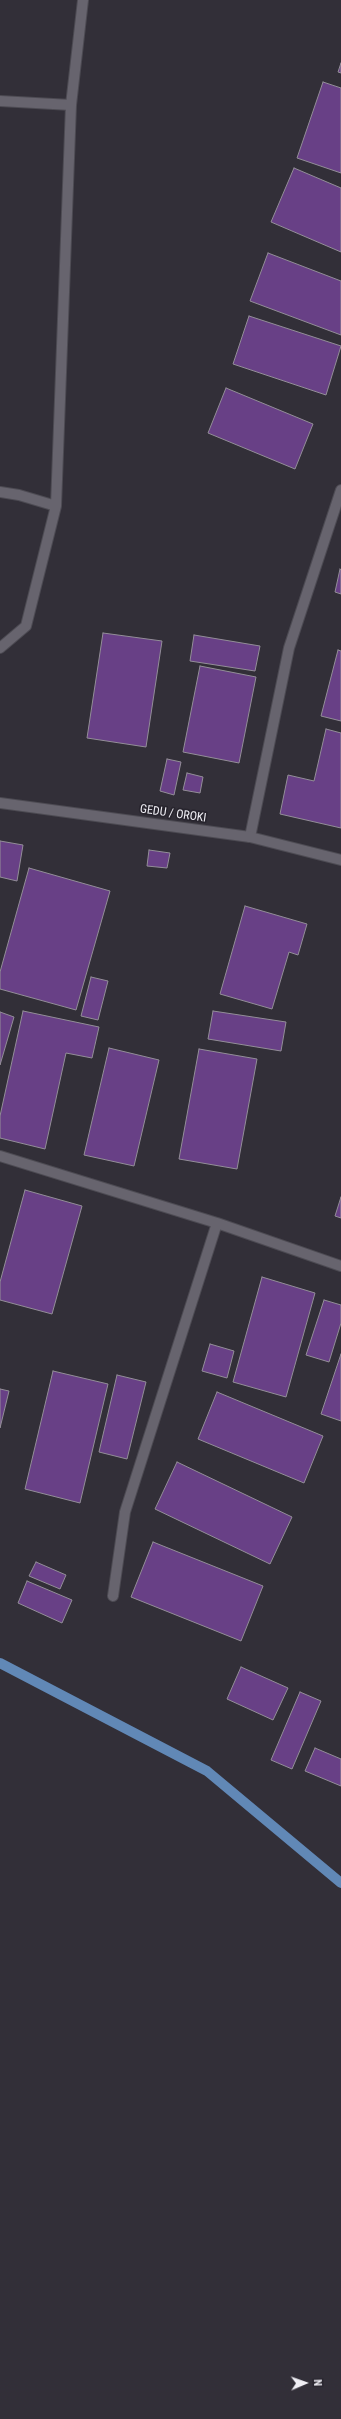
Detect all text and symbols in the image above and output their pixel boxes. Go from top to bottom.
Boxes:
street label: GEDU / OROKI [139,802,207,826]
north arrow [285,2363,325,2403]
text: N [311,2379,324,2386]

